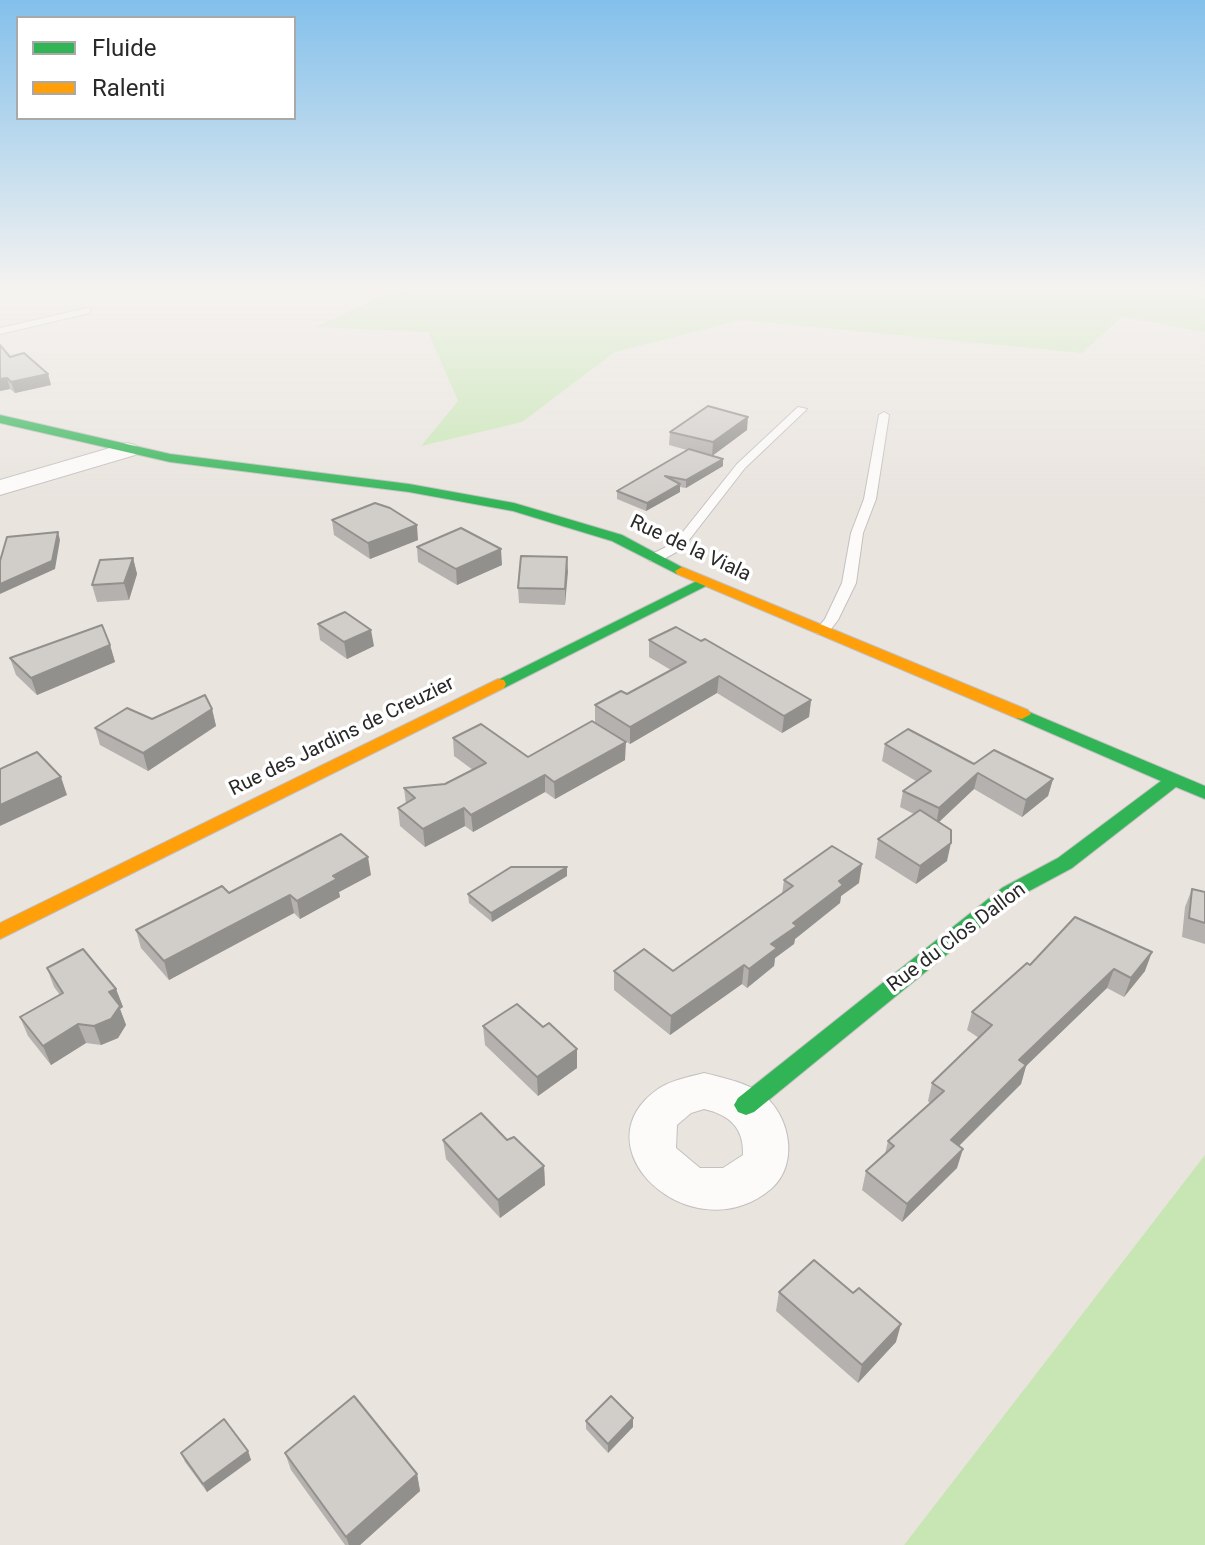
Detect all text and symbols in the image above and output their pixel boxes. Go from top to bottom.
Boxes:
legend [16,16,296,120]
text: Fluide [92,34,156,62]
text: Ralenti [92,74,165,102]
street label: Rue de la Viala [626,511,754,587]
street label: Rue des Jardins de Creuzier [226,672,458,802]
street label: Rue du Clos Dallon [883,878,1031,998]

